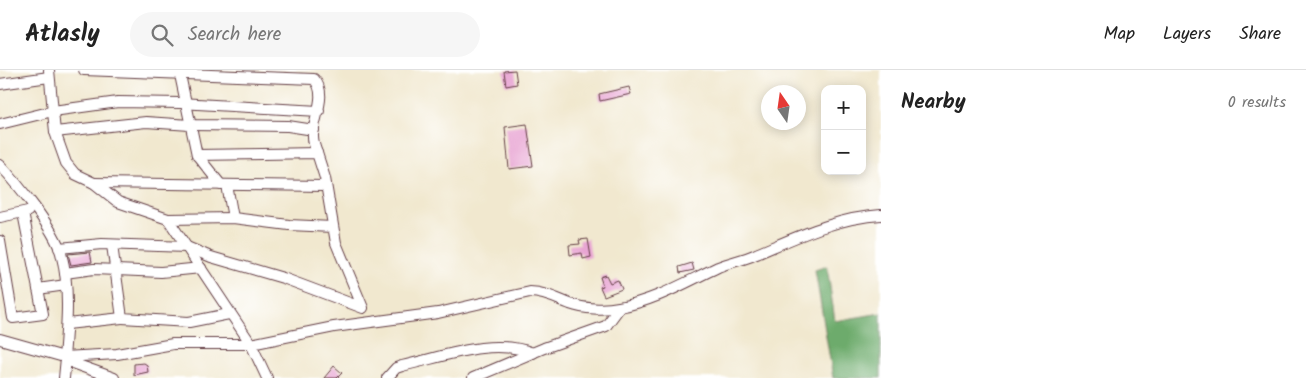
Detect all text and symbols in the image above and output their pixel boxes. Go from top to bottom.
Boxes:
search box [130,12,480,57]
text: Atlasly [25,15,100,54]
text: Search here [188,20,281,50]
text: Map [1104,20,1135,49]
text: Layers [1163,20,1211,49]
text: Share [1239,20,1281,49]
icon: search [148,21,176,49]
north arrow [761,85,806,130]
map controls [821,85,866,175]
button: + [821,85,866,130]
text: Nearby [901,86,966,119]
text: 0 results [1228,90,1286,115]
button: − [821,130,866,175]

